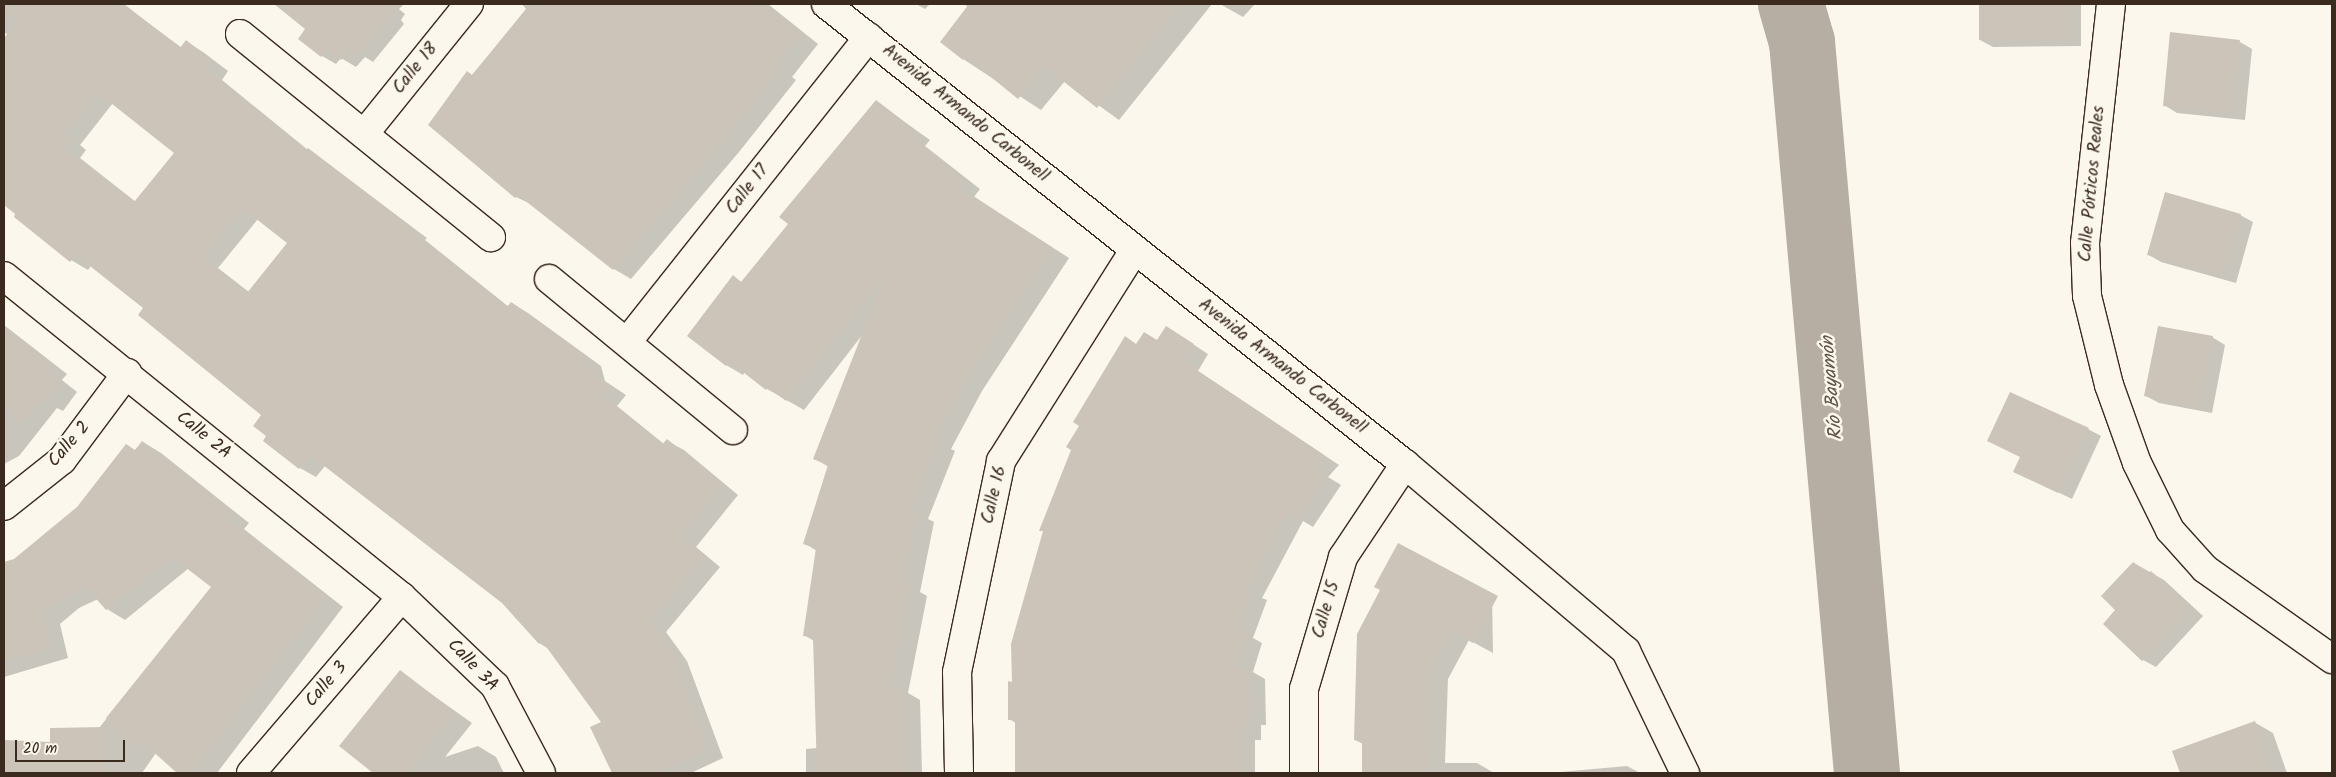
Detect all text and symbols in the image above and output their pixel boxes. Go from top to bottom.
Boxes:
street label: Calle 18 [389,39,443,99]
street label: Avenida Armando Carbonell [877,40,1053,188]
street label: Calle Pórticos Reales [2075,105,2111,263]
street label: Calle 17 [722,161,774,219]
street label: Avenida Armando Carbonell [1193,294,1371,440]
water label: Río Bayamón [1817,335,1849,441]
street label: Calle 2A [171,407,235,465]
street label: Calle 2 [44,418,96,472]
street label: Calle 16 [978,464,1012,526]
street label: Calle 15 [1309,579,1345,641]
street label: Calle 3A [442,635,502,697]
street label: Calle 3 [301,658,353,712]
scale bar [18,730,128,762]
text: 20 m [23,737,57,761]

